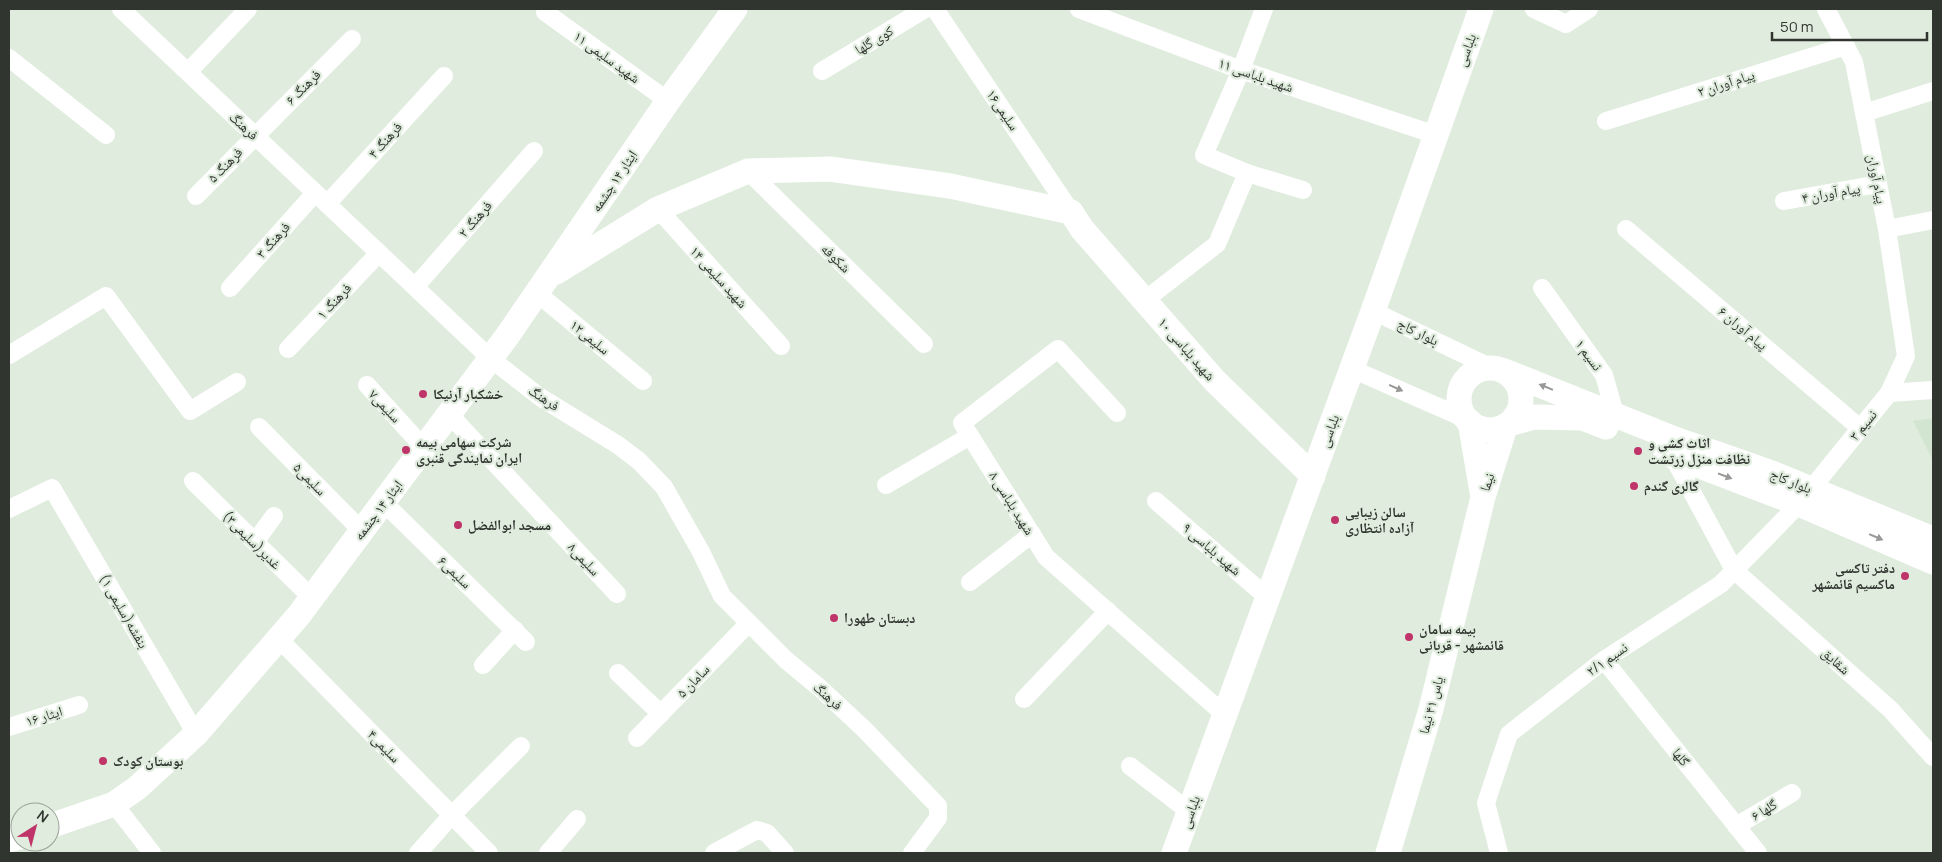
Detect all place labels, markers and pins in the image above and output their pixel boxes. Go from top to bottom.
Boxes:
place label: خشکبار آرنیکا [433,384,503,403]
marker: خشکبار آرنیکا [417,388,429,400]
place label: شرکت سهامی بیمه ایران نمایندگی قنبری [416,432,522,467]
place label: اثاث کشی و نظافت منزل زرتشت [1648,433,1750,468]
marker: شرکت سهامی بیمه ایران نمایندگی قنبری [400,444,412,456]
marker: اثاث کشی و نظافت منزل زرتشت [1632,445,1644,457]
place label: گالری گندم [1644,476,1699,496]
marker: گالری گندم [1628,480,1640,492]
place label: سالن زیبایی آزاده انتظاری [1345,502,1414,537]
marker: سالن زیبایی آزاده انتظاری [1329,514,1341,526]
place label: مسجد ابوالفضل [468,515,551,534]
marker: مسجد ابوالفضل [452,519,464,531]
place label: دفتر تاکسی ماکسیم قائمشهر [1811,558,1895,594]
marker: دفتر تاکسی ماکسیم قائمشهر [1899,570,1911,582]
place label: دبستان طهورا [844,608,915,627]
marker: دبستان طهورا [828,612,840,624]
place label: بیمه سامان قائمشهر - قربانی [1419,619,1504,654]
marker: بیمه سامان قائمشهر - قربانی [1403,631,1415,643]
place label: بوستان کودک [113,751,183,770]
marker: بوستان کودک [97,755,109,767]

